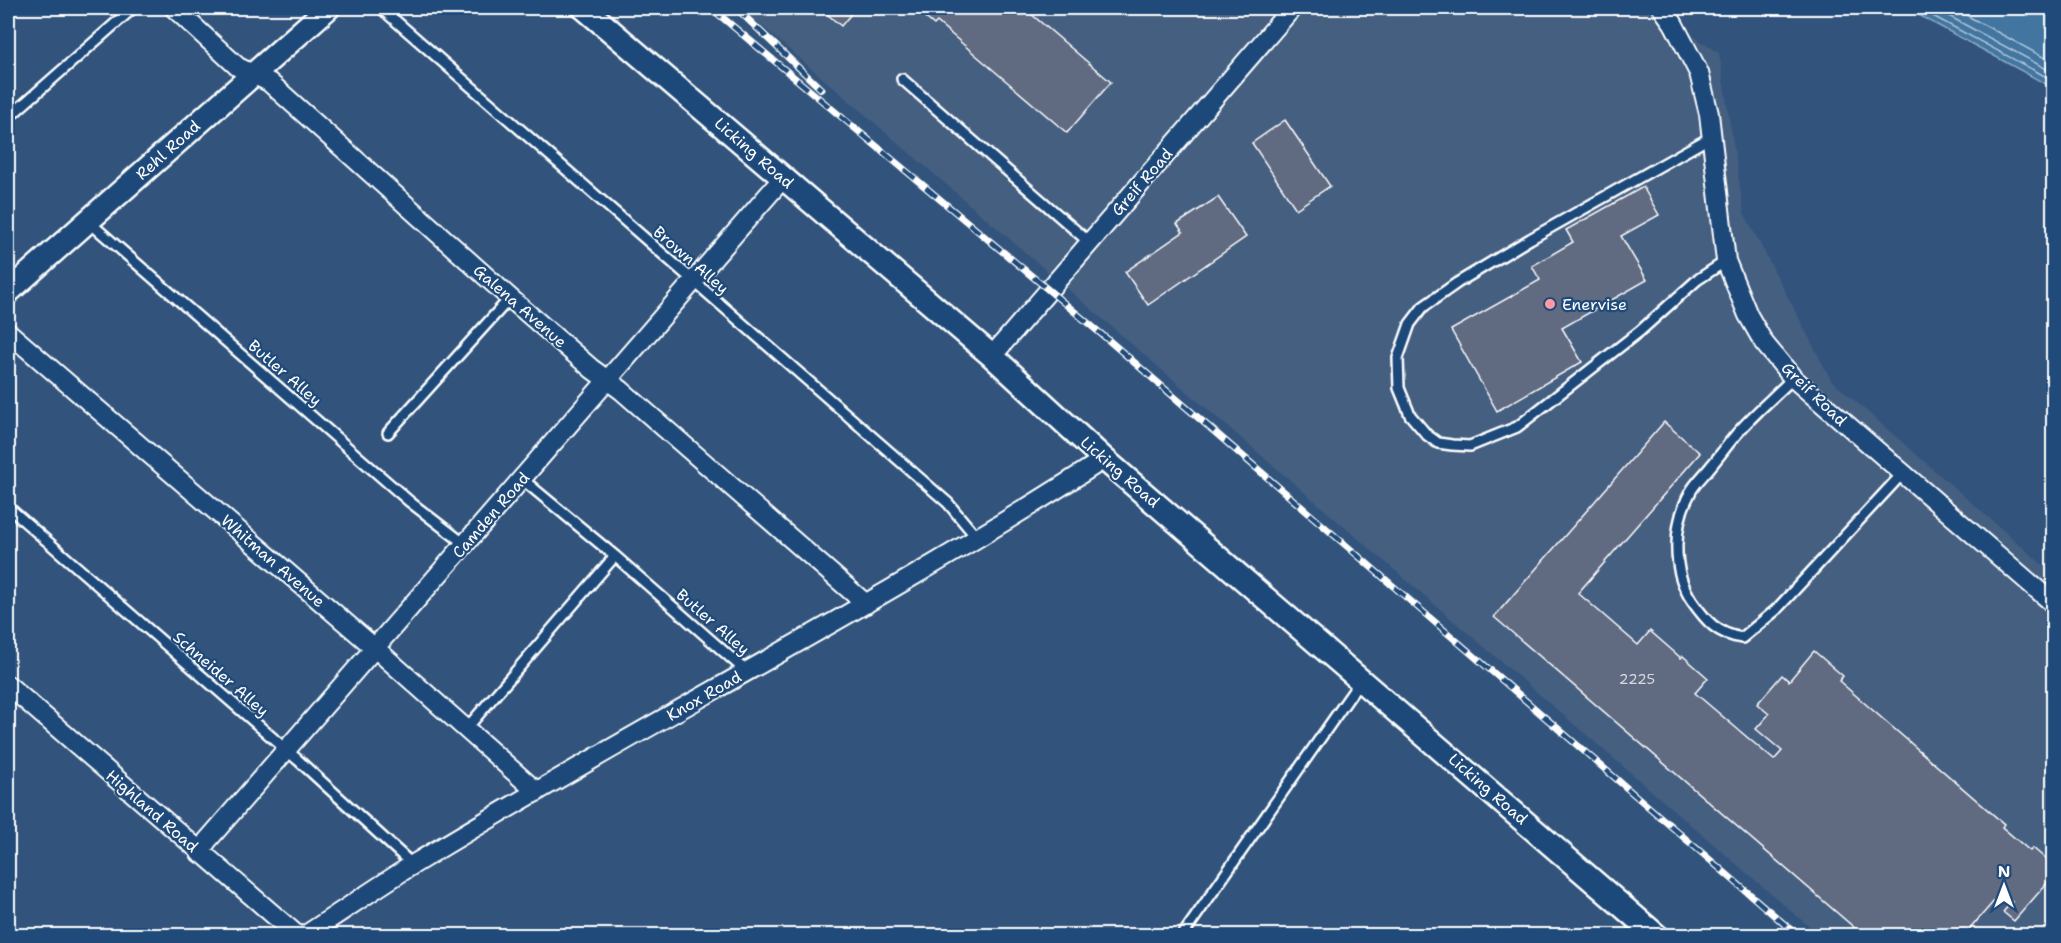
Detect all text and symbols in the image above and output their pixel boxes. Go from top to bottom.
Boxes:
street label: Licking Road [710,113,798,193]
street label: Rehl Road [131,115,205,185]
street label: Greif Road [1107,144,1177,220]
street label: Brown Alley [649,221,733,299]
street label: Galena Avenue [469,260,571,352]
place label: Enervise [1562,294,1627,315]
marker: Enervise [1543,297,1557,311]
street label: Butler Alley [244,335,326,411]
street label: Greif Road [1777,357,1851,431]
street label: Licking Road [1076,432,1164,512]
street label: Camden Road [448,468,534,562]
street label: Whitman Avenue [217,510,329,612]
street label: Butler Alley [672,584,754,660]
street label: Schneider Alley [169,627,273,721]
street label: Knox Road [663,666,745,726]
house number: 2225 [1619,670,1655,688]
street label: Licking Road [1444,749,1532,829]
street label: Highland Road [101,765,203,857]
north arrow [1974,856,2034,916]
text: N [1998,861,2010,882]

